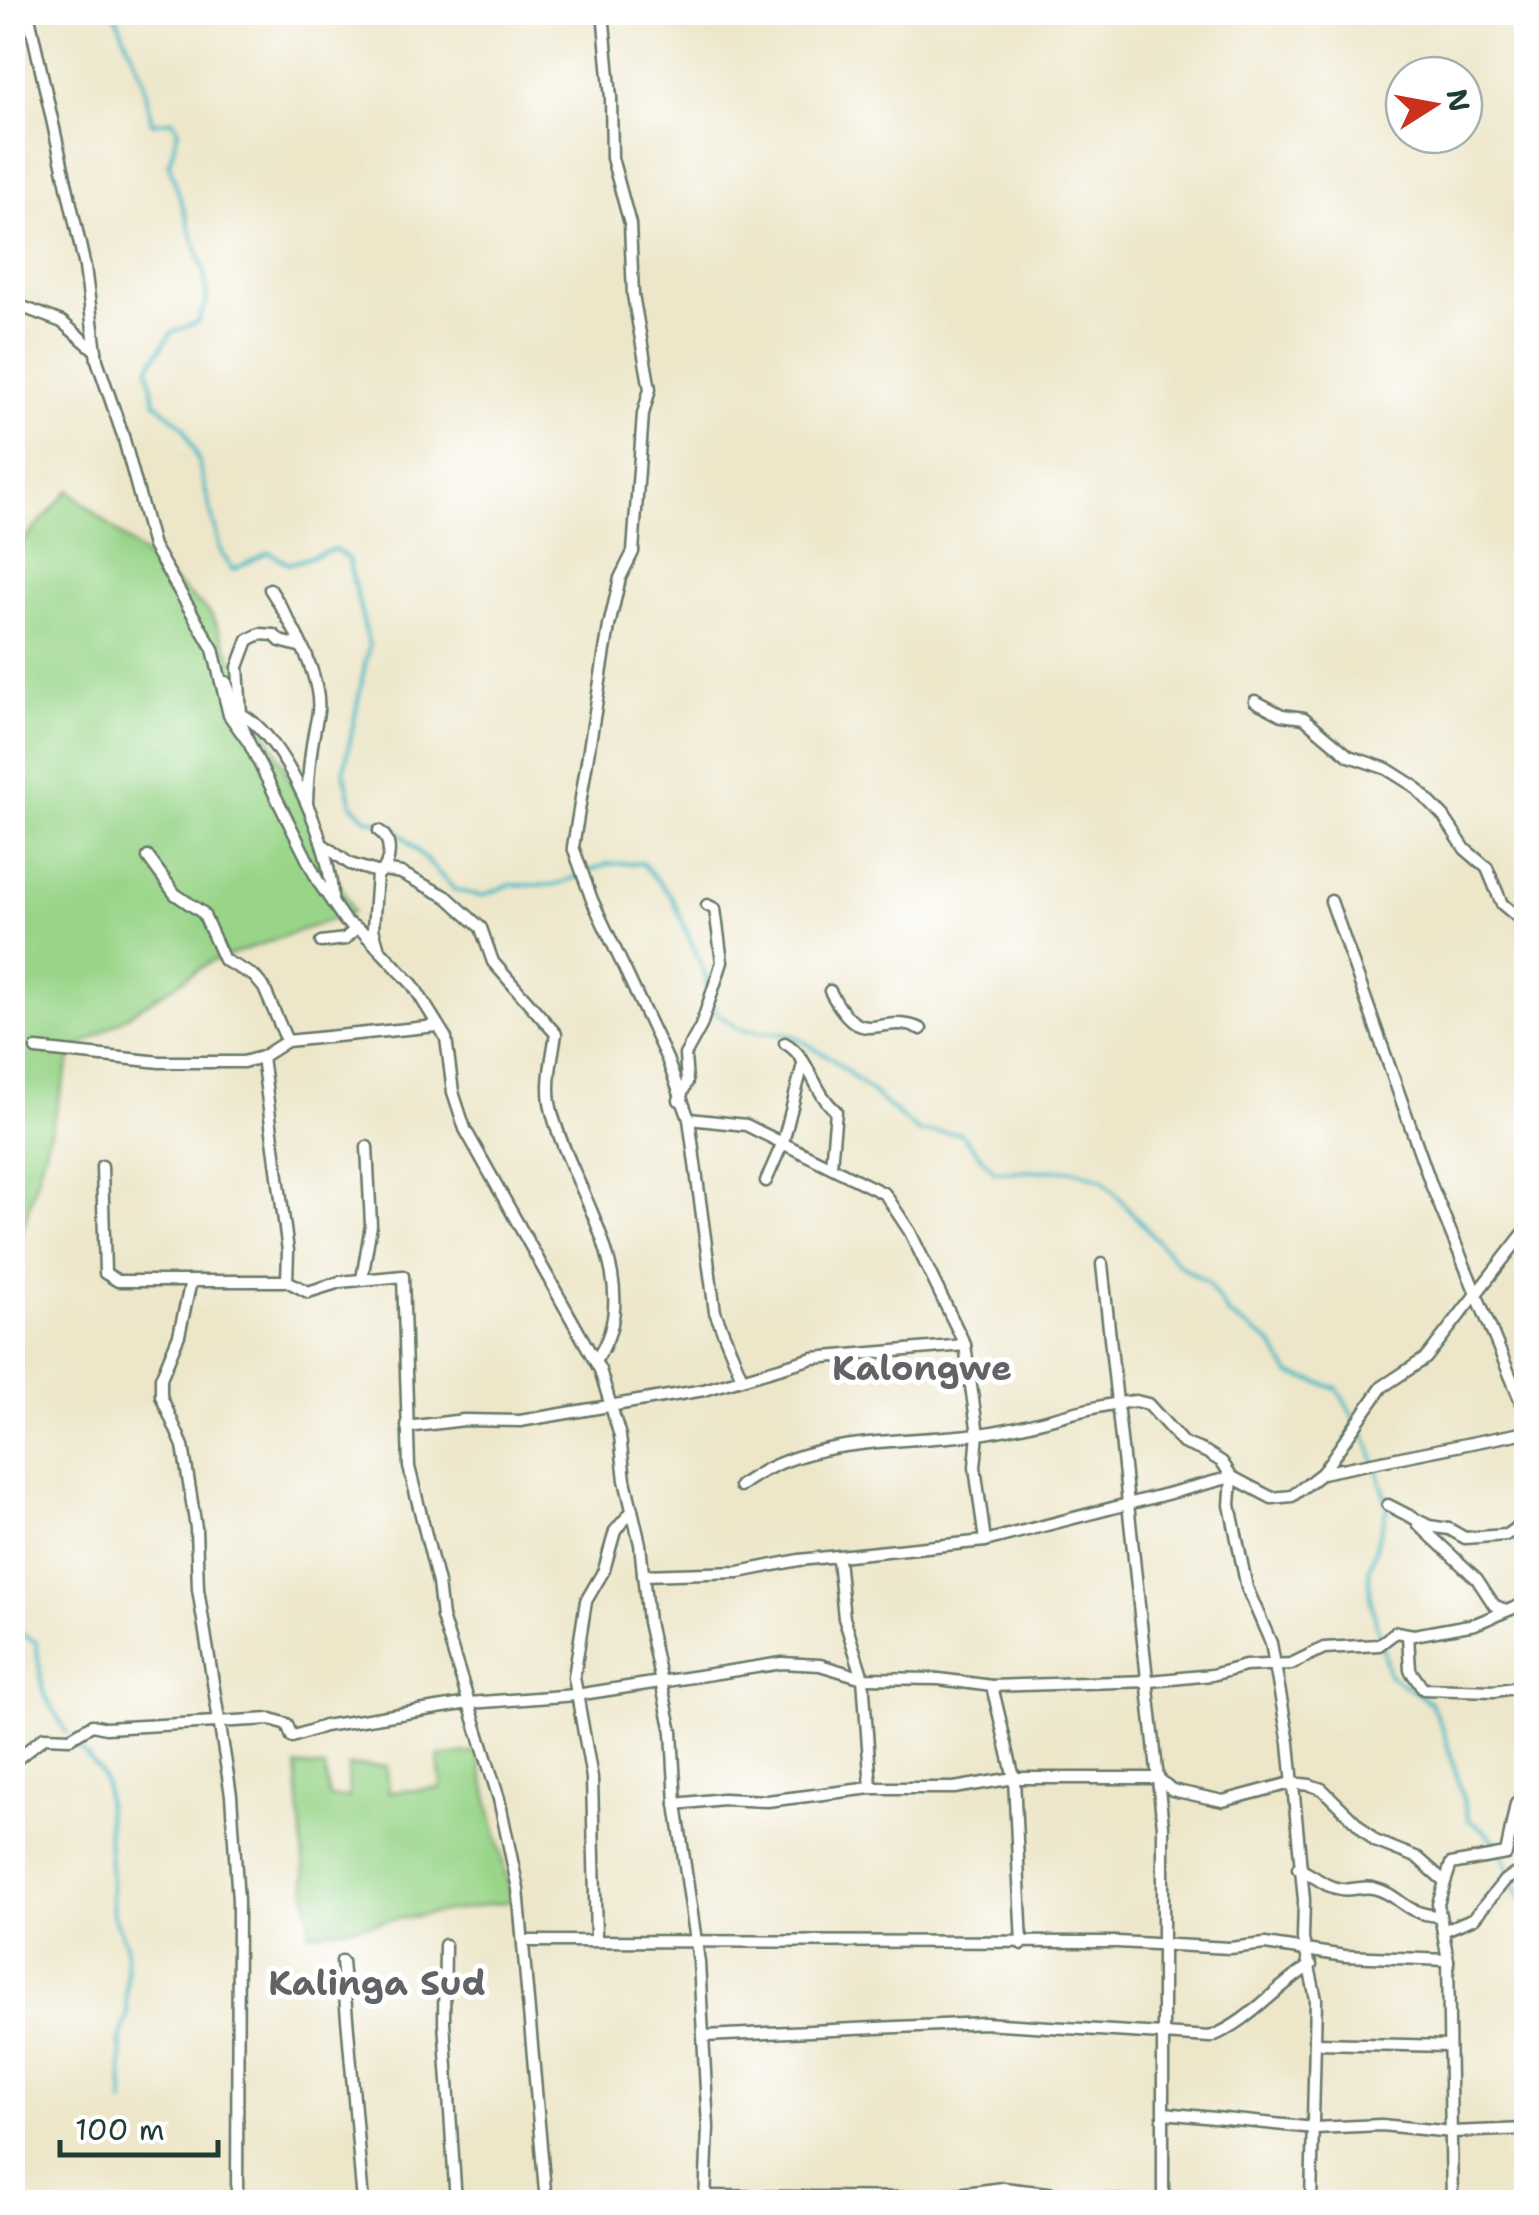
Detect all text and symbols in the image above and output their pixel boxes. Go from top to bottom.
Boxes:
north arrow [1384,55,1484,155]
text: N [1438,86,1479,115]
district label: Kalongwe [832,1344,1012,1391]
district label: Kalinga Sud [268,1959,486,2006]
scale bar [60,2095,218,2157]
text: 100 m [75,2109,165,2150]

